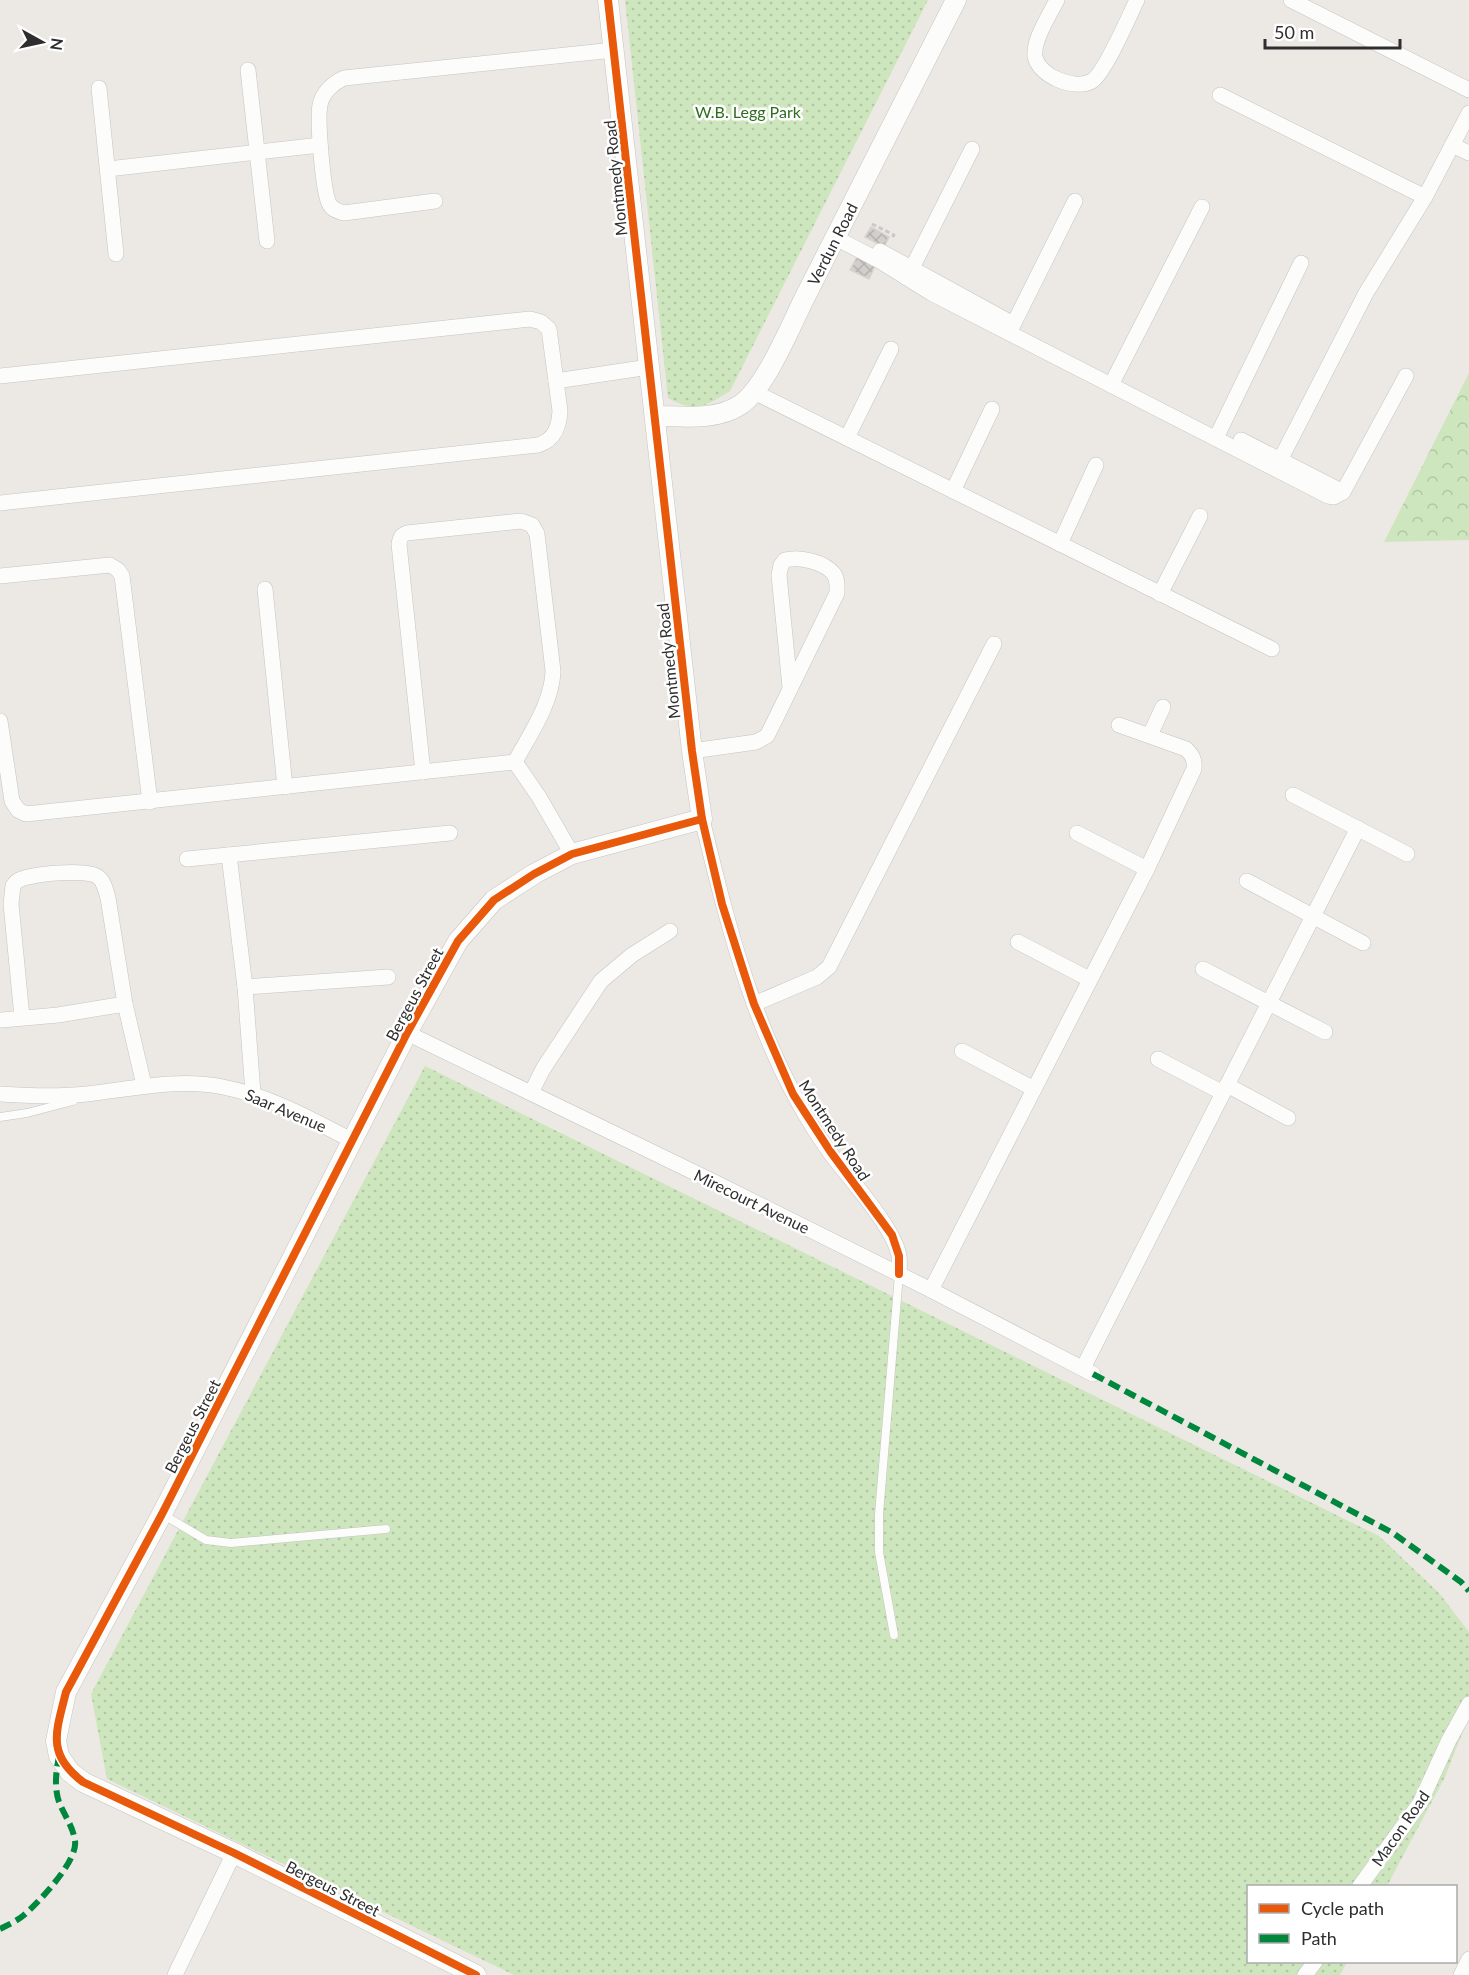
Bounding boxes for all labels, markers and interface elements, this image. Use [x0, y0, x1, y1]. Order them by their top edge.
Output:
north arrow [12, 12, 72, 72]
scale bar [1265, 12, 1400, 50]
text: 50 m [1274, 21, 1314, 43]
text: N [47, 37, 68, 52]
park label: W.B. Legg Park [695, 102, 802, 121]
street label: Montmedy Road [599, 119, 631, 237]
street label: Verdun Road [803, 200, 861, 288]
street label: Montmedy Road [652, 602, 684, 720]
street label: Bergeus Street [381, 944, 447, 1044]
street label: Montmedy Road [795, 1076, 875, 1184]
street label: Saar Avenue [242, 1084, 330, 1136]
street label: Mirecourt Avenue [691, 1165, 813, 1237]
street label: Bergeus Street [160, 1376, 224, 1476]
street label: Macon Road [1367, 1787, 1433, 1869]
street label: Bergeus Street [283, 1856, 383, 1920]
legend [1247, 1885, 1457, 1963]
text: Cycle path [1301, 1897, 1384, 1919]
text: Path [1301, 1927, 1337, 1949]

